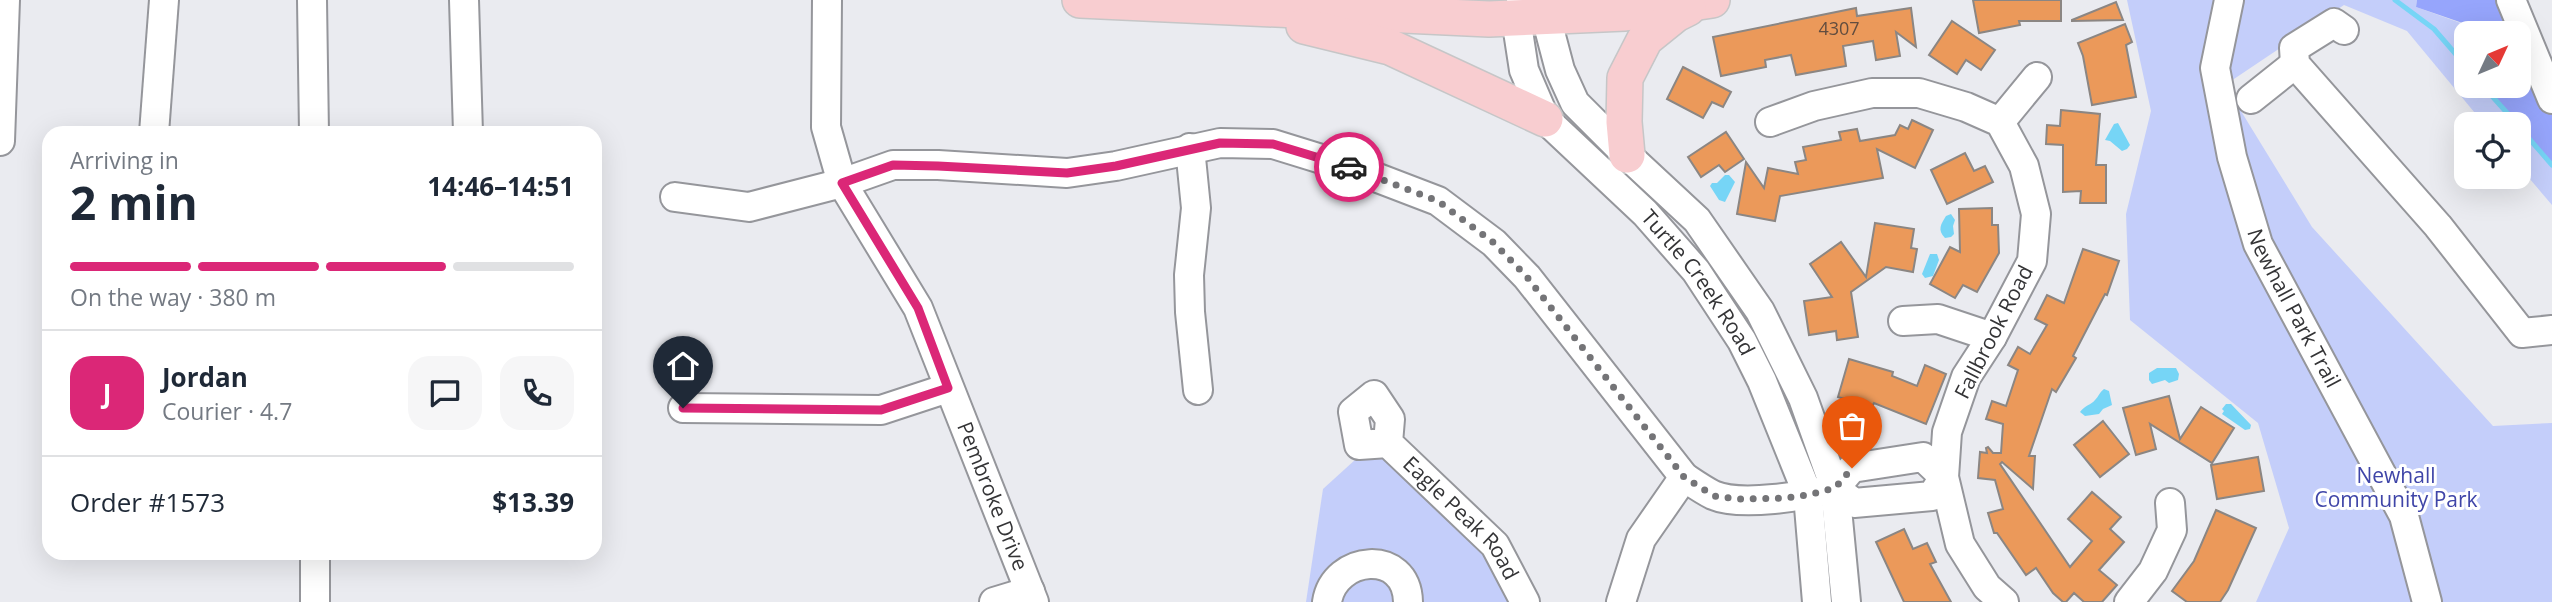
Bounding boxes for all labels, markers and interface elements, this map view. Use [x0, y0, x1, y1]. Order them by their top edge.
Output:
house number: 4307 [1818, 16, 1860, 40]
north arrow [2454, 21, 2530, 98]
map controls [2454, 21, 2531, 189]
button: locate [2454, 112, 2531, 189]
courier [1314, 132, 1384, 202]
text: Arriving in [70, 144, 179, 176]
icon: car [1330, 148, 1368, 186]
text: 14:46–14:51 [427, 168, 574, 204]
text: 2 min [70, 171, 198, 233]
street label: Turtle Creek Road [1635, 203, 1762, 360]
street label: Newhall Park Trail [2241, 225, 2348, 392]
street label: Fallbrook Road [1947, 260, 2039, 403]
text: On the way · 380 m [70, 281, 276, 313]
pin [653, 336, 713, 408]
icon: home [664, 347, 702, 385]
button: chat [408, 356, 482, 430]
button: phone [500, 356, 574, 430]
text: Jordan [162, 359, 248, 395]
text: J [103, 375, 111, 411]
text: Courier · 4.7 [162, 395, 292, 427]
pin [1822, 396, 1882, 468]
icon: bag [1833, 407, 1871, 445]
street label: Pembroke Drive [951, 417, 1035, 574]
street label: Eagle Peak Road [1397, 450, 1526, 584]
park label: Newhall Community Park [2314, 461, 2478, 513]
text: Order #1573 [70, 484, 225, 520]
text: $13.39 [492, 484, 574, 520]

